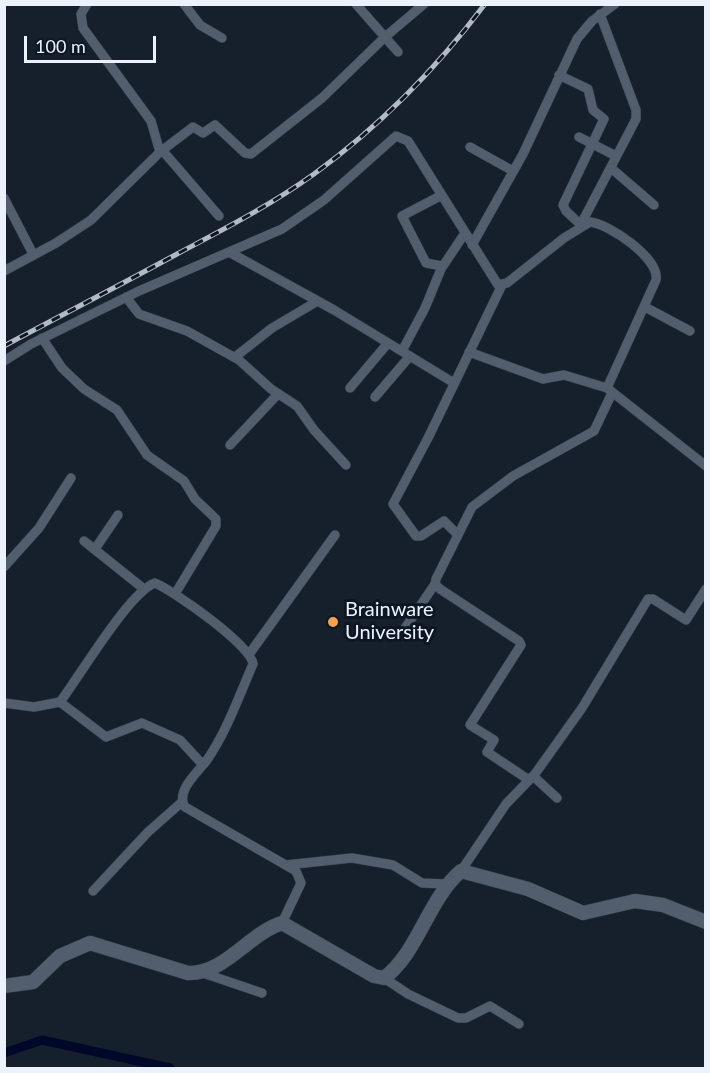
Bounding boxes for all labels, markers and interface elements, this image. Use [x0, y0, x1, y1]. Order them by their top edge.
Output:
scale bar [27, 24, 159, 62]
text: 100 m [35, 35, 86, 57]
place label: Brainware University [345, 598, 434, 645]
marker: Brainware University [326, 615, 340, 629]

